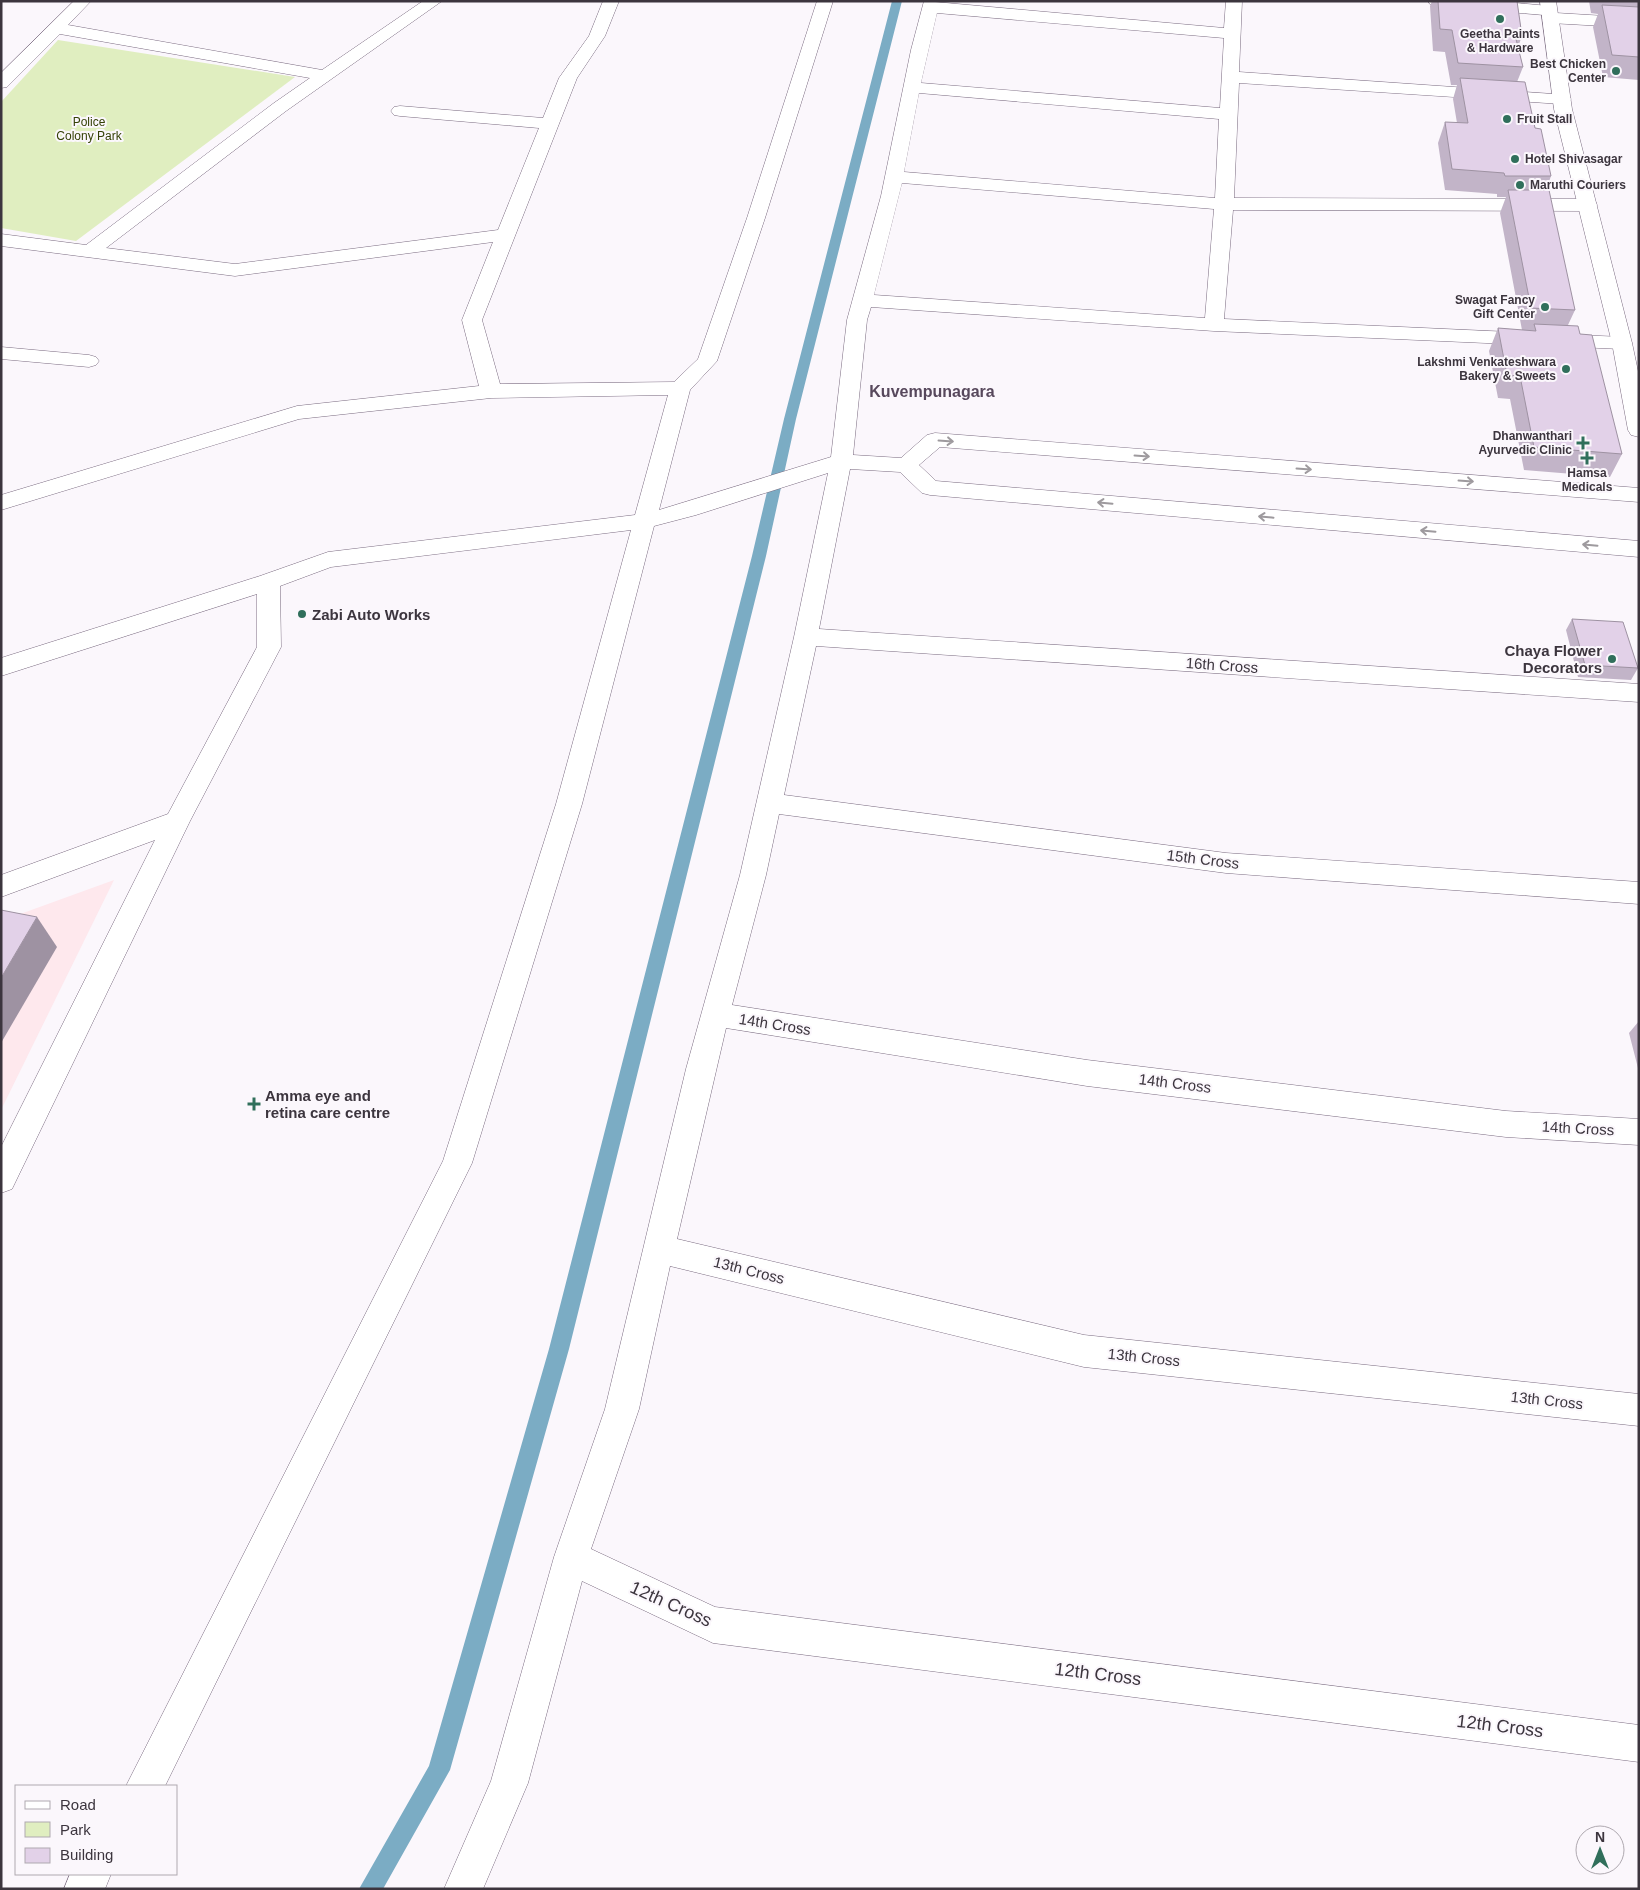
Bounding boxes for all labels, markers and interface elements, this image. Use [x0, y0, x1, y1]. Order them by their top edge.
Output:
marker: Geetha Paints & Hardware [1494, 13, 1506, 25]
place label: Geetha Paints & Hardware [1460, 27, 1540, 55]
place label: Best Chicken Center [1530, 57, 1606, 85]
marker: Best Chicken Center [1610, 65, 1622, 77]
place label: Fruit Stall [1517, 112, 1572, 126]
marker: Fruit Stall [1501, 113, 1513, 125]
park label: Police Colony Park [56, 115, 123, 143]
place label: Hotel Shivasagar [1525, 152, 1623, 166]
marker: Hotel Shivasagar [1509, 153, 1521, 165]
place label: Maruthi Couriers [1530, 178, 1626, 192]
marker: Maruthi Couriers [1514, 179, 1526, 191]
place label: Swagat Fancy Gift Center [1455, 293, 1535, 321]
marker: Swagat Fancy Gift Center [1539, 301, 1551, 313]
place label: Lakshmi Venkateshwara Bakery & Sweets [1417, 355, 1556, 383]
marker: Lakshmi Venkateshwara Bakery & Sweets [1560, 363, 1572, 375]
district label: Kuvempunagara [869, 383, 995, 400]
place label: Dhanwanthari Ayurvedic Clinic [1478, 429, 1572, 457]
one-way arrow [937, 436, 953, 446]
marker: Dhanwanthari Ayurvedic Clinic [1576, 436, 1590, 450]
one-way arrow [1134, 451, 1150, 461]
marker: Hamsa Medicals [1581, 452, 1593, 464]
one-way arrow [1296, 464, 1312, 473]
place label: Hamsa Medicals [1562, 466, 1613, 494]
one-way arrow [1458, 477, 1474, 486]
one-way arrow [1097, 498, 1113, 508]
one-way arrow [1259, 512, 1275, 522]
one-way arrow [1421, 526, 1437, 536]
one-way arrow [1582, 540, 1598, 550]
place label: Zabi Auto Works [312, 606, 430, 623]
marker: Zabi Auto Works [296, 608, 308, 620]
place label: Chaya Flower Decorators [1504, 642, 1602, 676]
marker: Chaya Flower Decorators [1606, 653, 1618, 665]
street label: 16th Cross [1185, 654, 1259, 676]
street label: 15th Cross [1166, 846, 1240, 872]
street label: 14th Cross [738, 1010, 812, 1038]
street label: 14th Cross [1138, 1070, 1212, 1096]
place label: Amma eye and retina care centre [265, 1087, 390, 1121]
marker: Amma eye and retina care centre [247, 1097, 261, 1111]
street label: 14th Cross [1541, 1118, 1615, 1138]
street label: 13th Cross [712, 1253, 786, 1287]
street label: 13th Cross [1107, 1345, 1181, 1369]
street label: 13th Cross [1510, 1388, 1584, 1412]
street label: 12th Cross [627, 1577, 715, 1631]
street label: 12th Cross [1054, 1659, 1142, 1689]
street label: 12th Cross [1456, 1711, 1544, 1741]
legend [15, 1785, 178, 1875]
text: Road [60, 1796, 96, 1813]
text: Park [60, 1821, 91, 1838]
north arrow [1575, 1825, 1625, 1875]
text: N [1595, 1829, 1605, 1845]
text: Building [60, 1846, 113, 1863]

